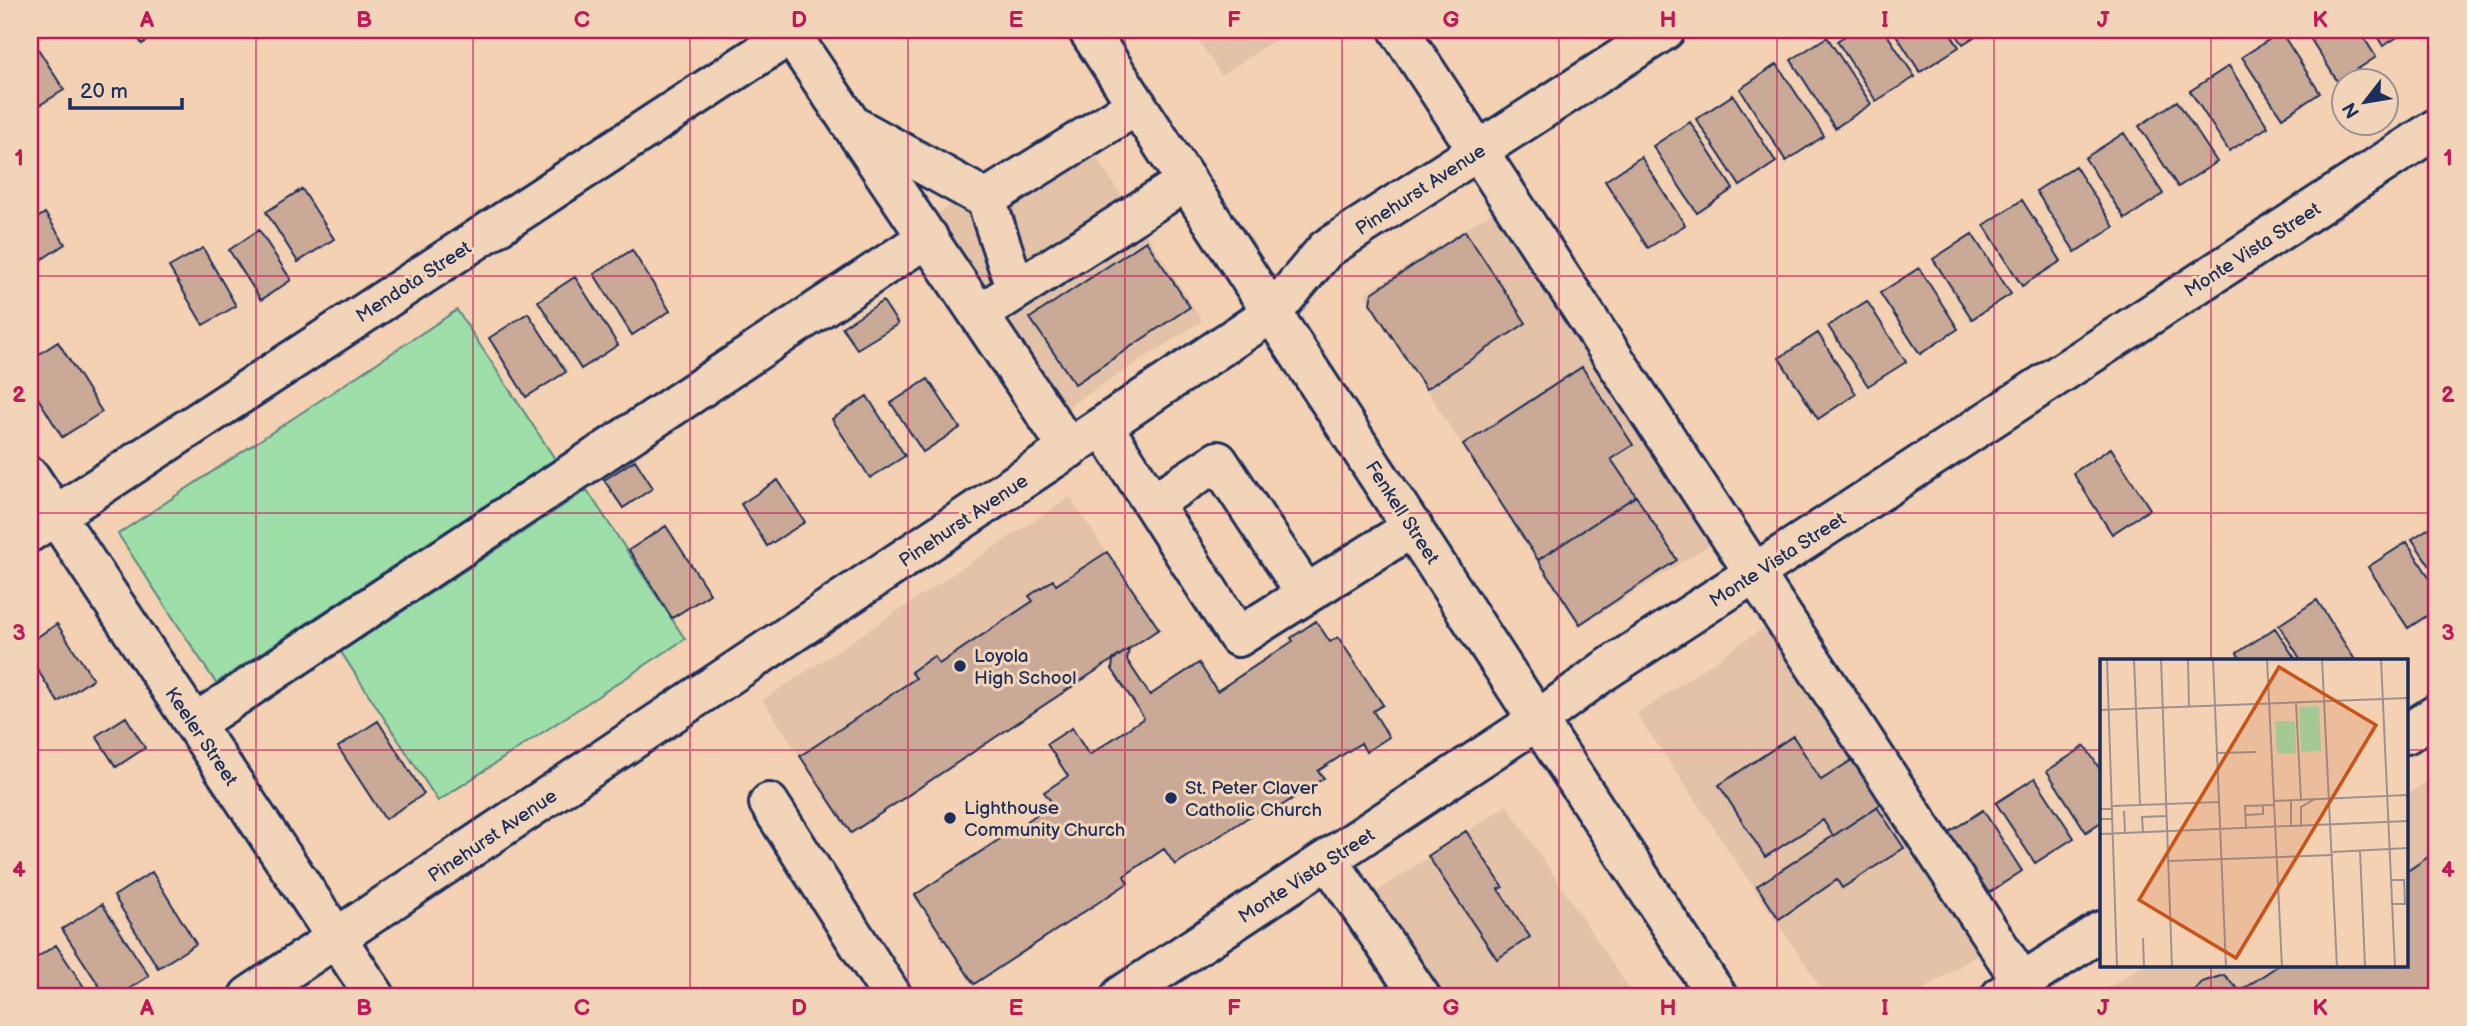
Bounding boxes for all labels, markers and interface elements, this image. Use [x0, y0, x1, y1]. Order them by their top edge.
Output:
text: A [139, 6, 155, 34]
text: B [356, 6, 372, 34]
text: C [574, 6, 590, 34]
text: D [791, 6, 807, 34]
text: E [1009, 6, 1024, 34]
text: F [1227, 6, 1241, 34]
text: G [1443, 6, 1460, 34]
text: H [1659, 6, 1677, 34]
text: I [1881, 6, 1889, 34]
text: J [2097, 6, 2110, 34]
text: K [2312, 6, 2328, 34]
scale bar [70, 66, 182, 110]
north arrow [2330, 66, 2400, 136]
text: 20 m [80, 79, 128, 104]
text: N [2338, 98, 2365, 122]
street label: Pinehurst Avenue [1351, 140, 1490, 241]
text: 1 [14, 144, 24, 172]
text: 1 [2443, 144, 2453, 172]
street label: Monte Vista Street [2180, 198, 2325, 303]
street label: Mendota Street [352, 236, 476, 328]
text: 2 [12, 381, 26, 409]
text: 2 [2441, 381, 2455, 409]
street label: Fenkell Street [1360, 457, 1444, 569]
street label: Pinehurst Avenue [895, 470, 1033, 573]
street label: Monte Vista Street [1705, 508, 1850, 613]
text: 3 [12, 619, 26, 647]
text: 3 [2441, 619, 2455, 647]
place label: Loyola High School [974, 645, 1077, 690]
marker: Loyola High School [952, 658, 968, 674]
inset map [2100, 659, 2408, 967]
street label: Keeler Street [159, 683, 242, 791]
place label: St. Peter Claver Catholic Church [1185, 777, 1322, 822]
street label: Pinehurst Avenue [424, 785, 562, 888]
marker: St. Peter Claver Catholic Church [1163, 790, 1179, 806]
place label: Lighthouse Community Church [964, 797, 1125, 842]
marker: Lighthouse Community Church [942, 810, 958, 826]
street label: Monte Vista Street [1234, 824, 1379, 929]
text: 4 [12, 856, 26, 884]
text: 4 [2441, 856, 2455, 884]
text: A [139, 994, 155, 1022]
text: B [356, 994, 372, 1022]
text: C [574, 994, 590, 1022]
text: D [791, 994, 807, 1022]
text: E [1009, 994, 1024, 1022]
text: F [1227, 994, 1241, 1022]
text: G [1443, 994, 1460, 1022]
text: H [1659, 994, 1677, 1022]
text: I [1881, 994, 1889, 1022]
text: J [2097, 994, 2110, 1022]
text: K [2312, 994, 2328, 1022]

